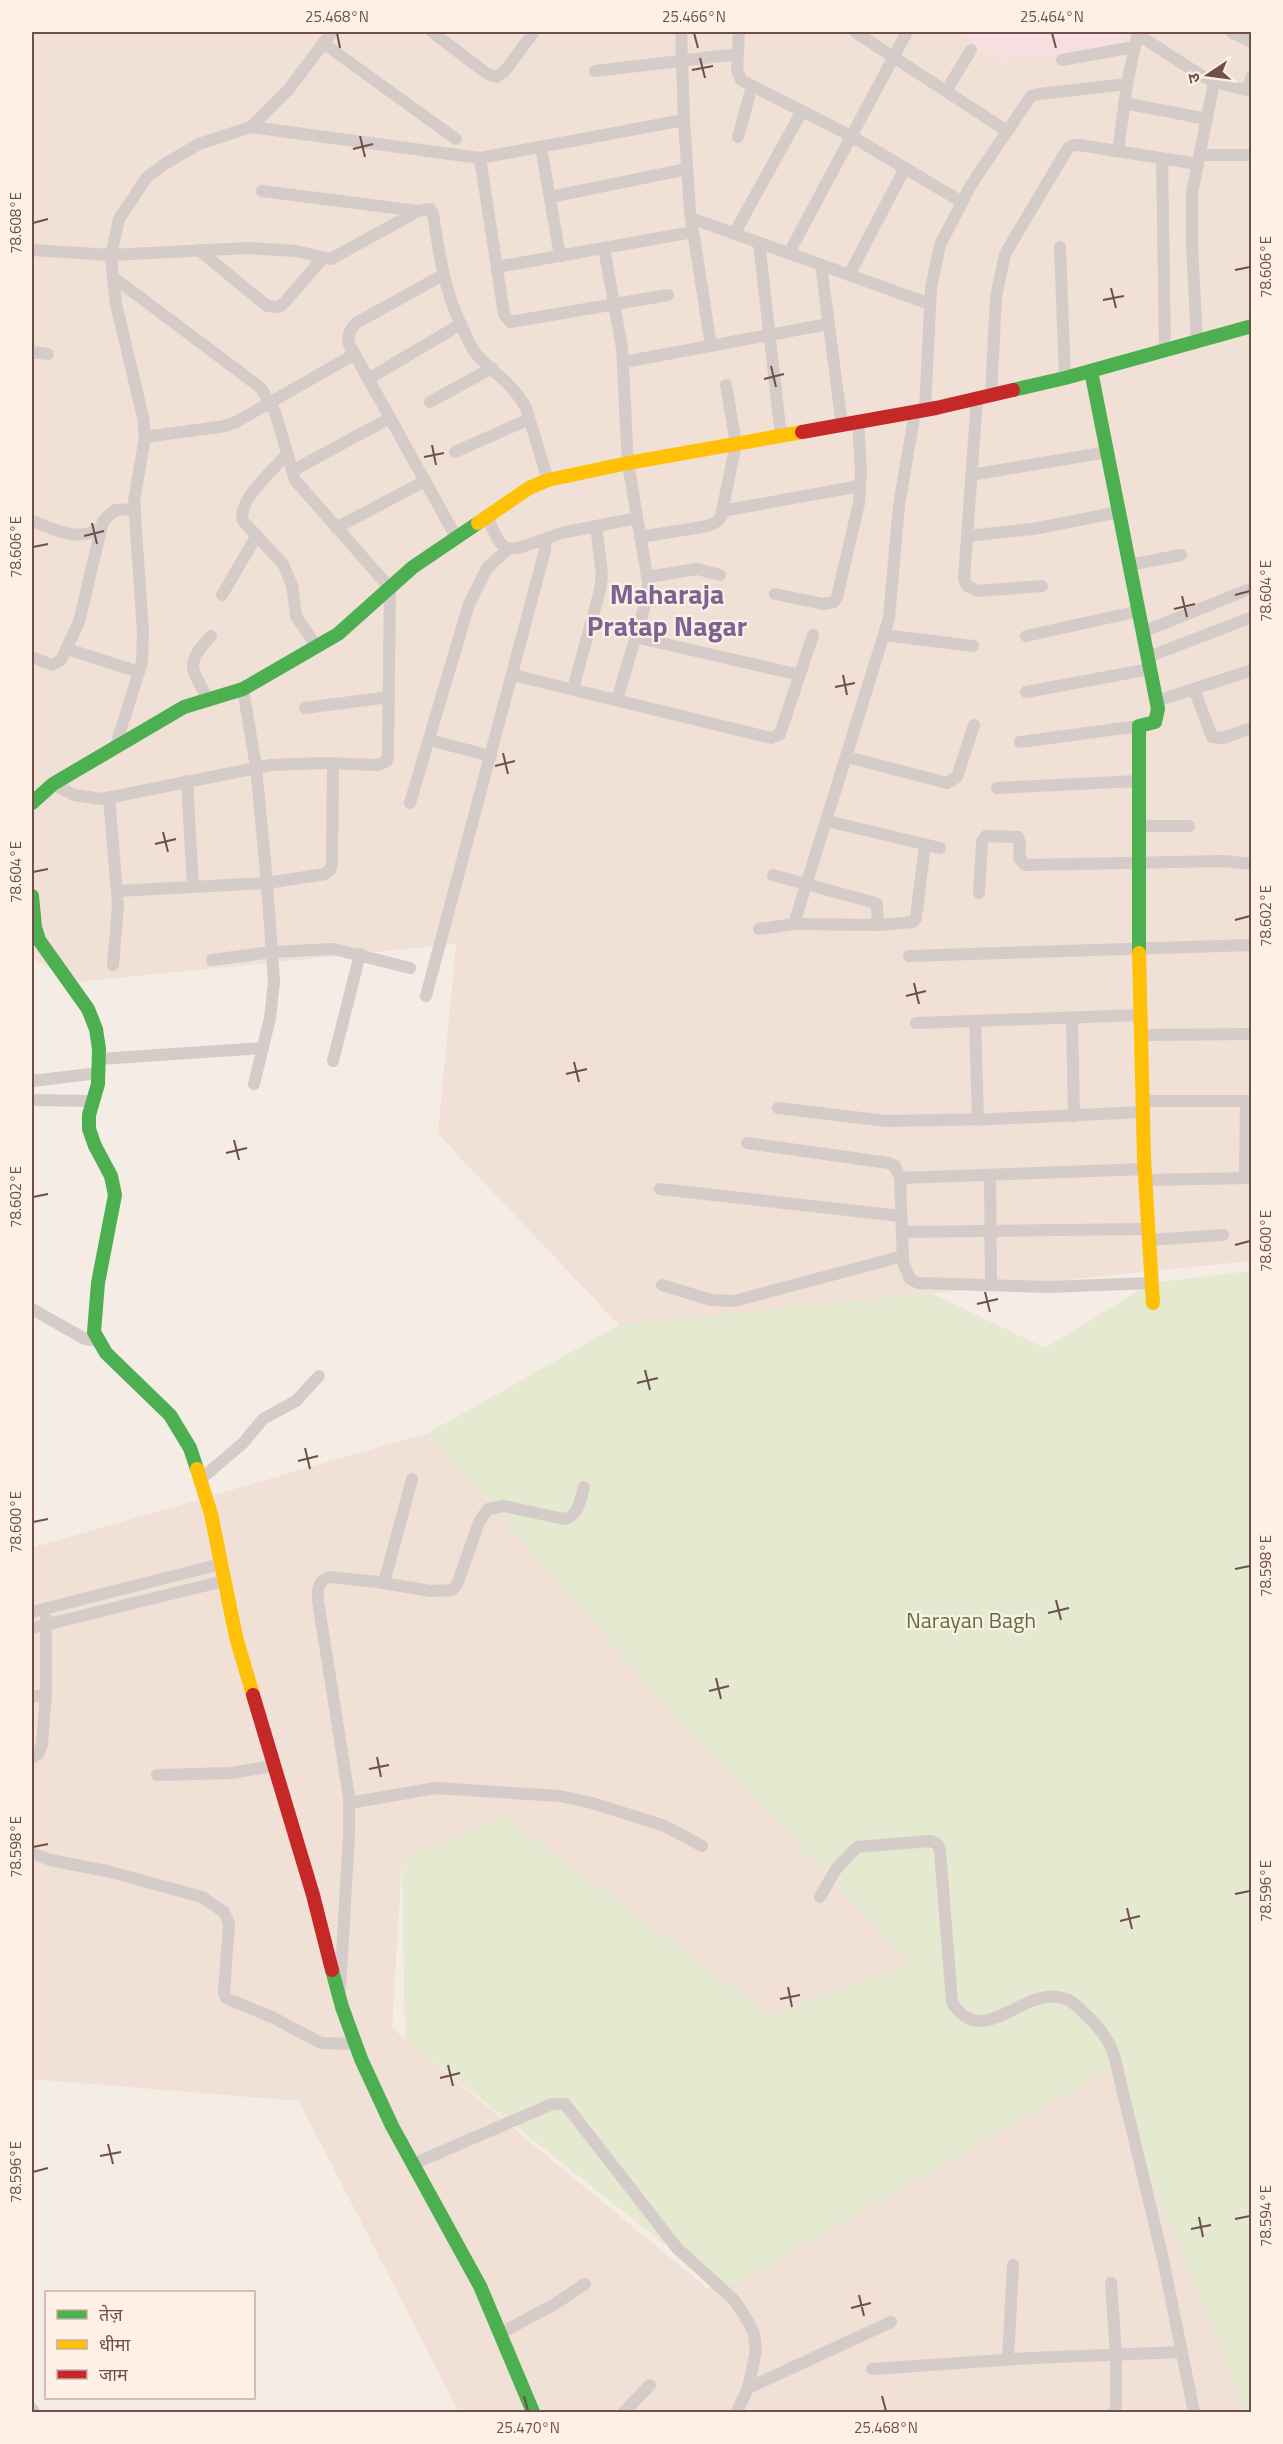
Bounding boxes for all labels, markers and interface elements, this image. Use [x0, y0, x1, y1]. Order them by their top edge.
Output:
text: 25.468°N [305, 5, 369, 28]
text: 25.466°N [662, 5, 726, 28]
text: 25.464°N [1020, 5, 1084, 28]
north arrow [1178, 45, 1238, 105]
text: उ [1180, 70, 1206, 86]
text: 78.608°E [4, 192, 27, 254]
text: 78.606°E [1254, 236, 1277, 298]
text: 78.606°E [4, 516, 27, 578]
text: 78.604°E [1254, 560, 1277, 622]
district label: Maharaja Pratap Nagar [587, 572, 747, 647]
text: 78.604°E [4, 841, 27, 903]
text: 78.602°E [1254, 885, 1277, 947]
text: 78.602°E [4, 1166, 27, 1228]
text: 78.600°E [1254, 1210, 1277, 1272]
text: 78.600°E [4, 1491, 27, 1553]
text: 78.598°E [1254, 1535, 1277, 1597]
park label: Narayan Bagh [906, 1603, 1036, 1637]
text: 78.598°E [4, 1816, 27, 1878]
text: 78.596°E [1254, 1860, 1277, 1922]
text: 78.596°E [4, 2141, 27, 2203]
text: 78.594°E [1254, 2185, 1277, 2247]
legend [45, 2291, 255, 2399]
text: तेज़ [99, 2301, 123, 2328]
text: धीमा [99, 2331, 130, 2358]
text: जाम [99, 2361, 129, 2388]
text: 25.470°N [496, 2416, 560, 2439]
text: 25.468°N [854, 2416, 918, 2439]

